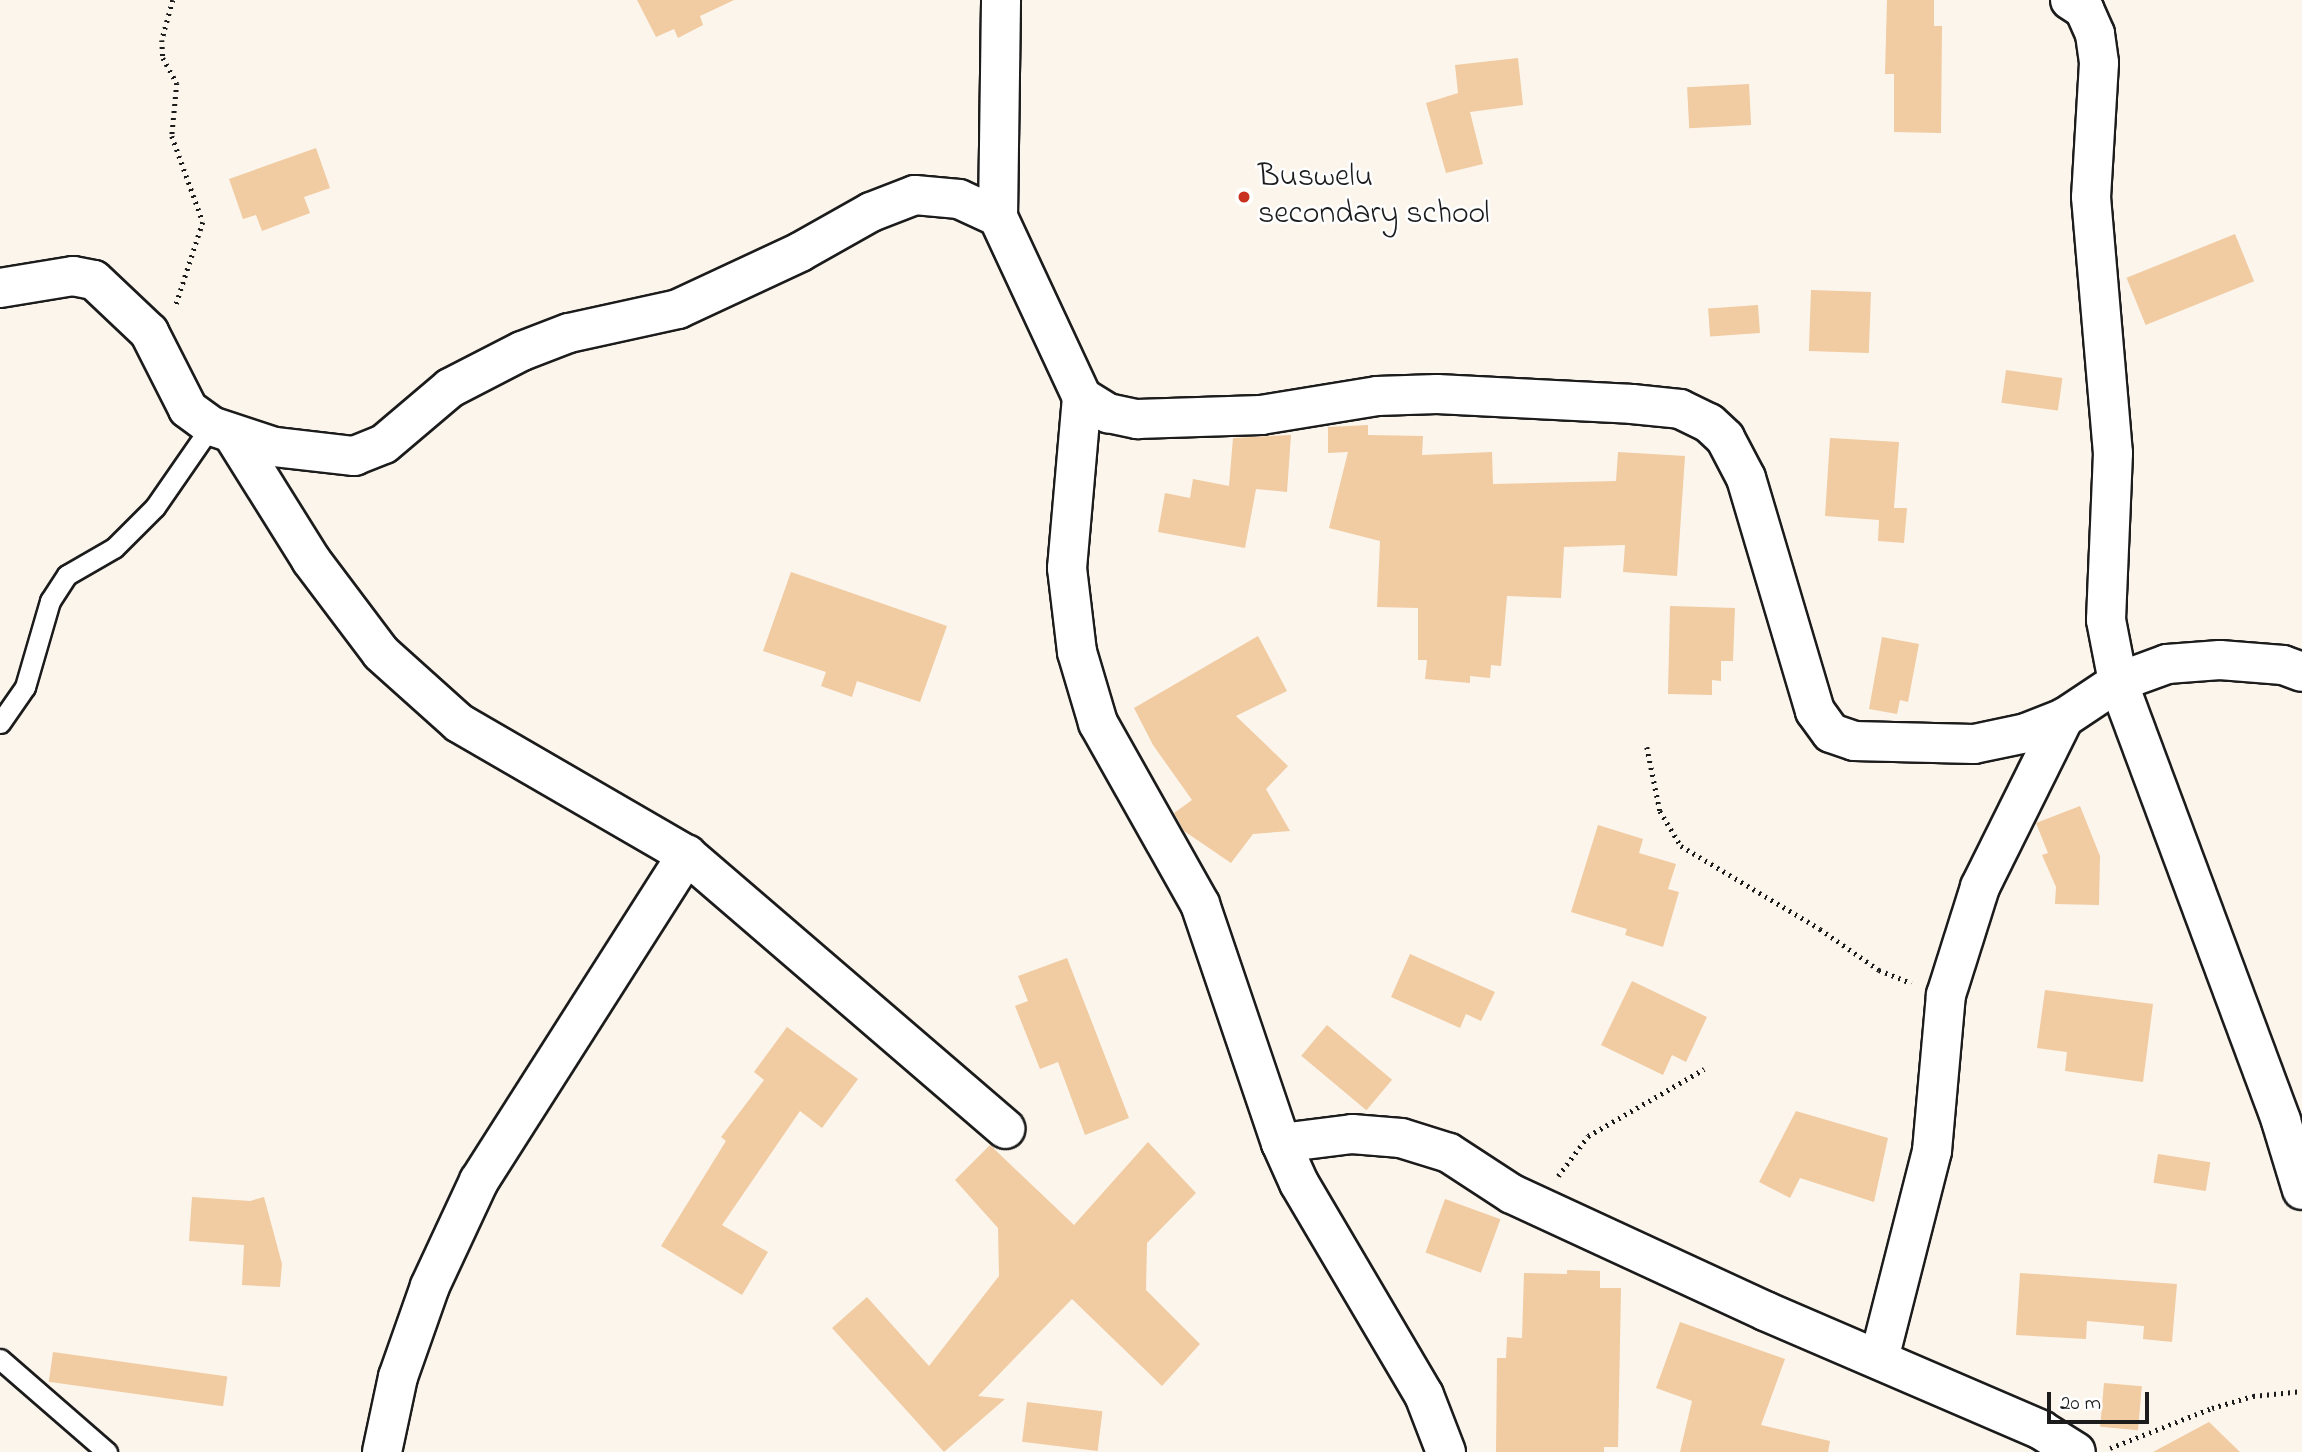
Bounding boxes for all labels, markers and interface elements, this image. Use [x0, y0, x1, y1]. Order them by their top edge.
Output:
place label: Buswelu secondary school [1258, 160, 1490, 235]
marker: Buswelu secondary school [1236, 189, 1252, 205]
scale bar [2050, 1378, 2152, 1422]
text: 20 m [2060, 1389, 2101, 1419]

